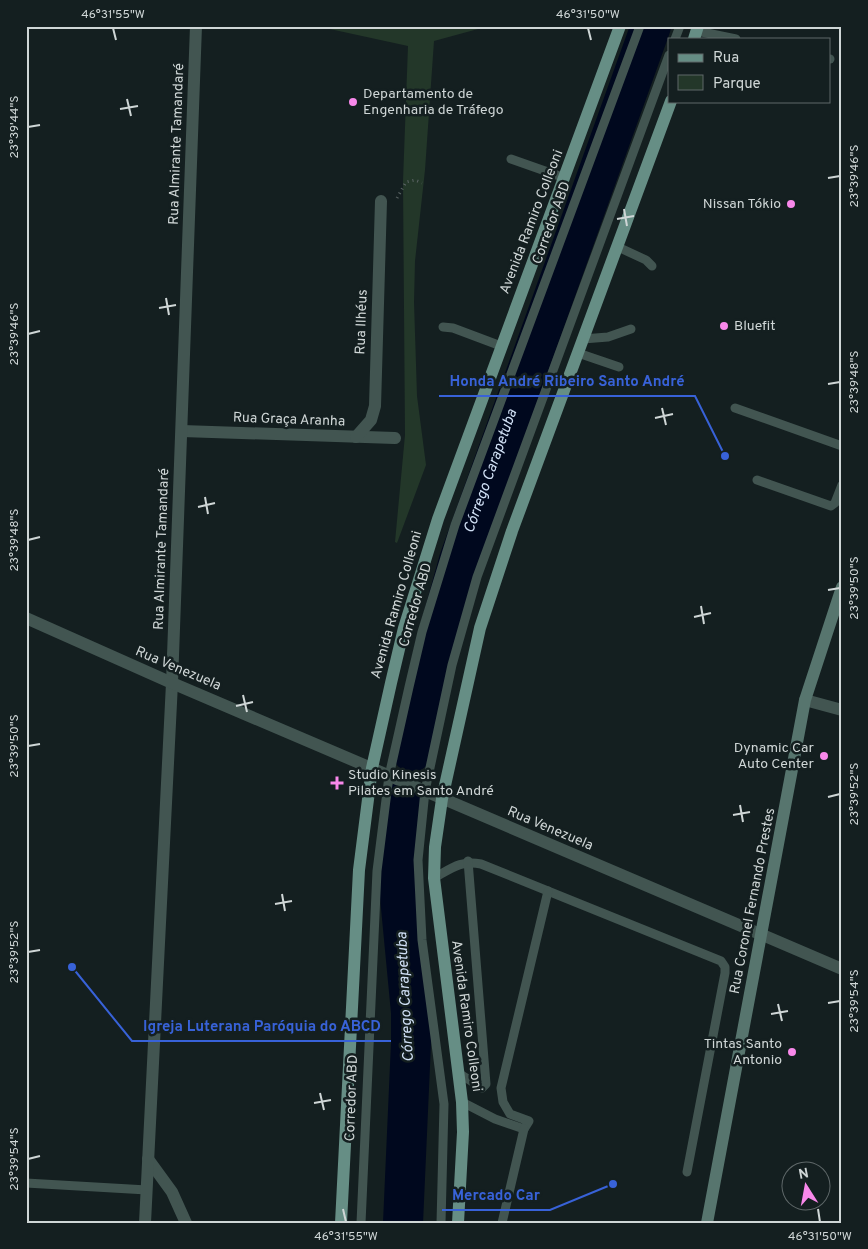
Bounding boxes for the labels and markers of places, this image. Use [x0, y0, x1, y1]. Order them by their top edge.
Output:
place label: Departamento de Engenharia de Tráfego [363, 86, 504, 119]
marker: Departamento de Engenharia de Tráfego [347, 96, 359, 108]
place label: Nissan Tókio [703, 196, 781, 213]
marker: Nissan Tókio [785, 198, 797, 210]
place label: Bluefit [734, 318, 775, 335]
marker: Bluefit [718, 320, 730, 332]
callout: Honda André Ribeiro Santo André [439, 366, 695, 396]
place label: Dynamic Car Auto Center [734, 740, 815, 773]
marker: Dynamic Car Auto Center [818, 750, 830, 762]
place label: Studio Kinesis Pilates em Santo André [348, 767, 494, 800]
marker: Studio Kinesis Pilates em Santo André [330, 776, 344, 790]
callout: Igreja Luterana Paróquia do ABCD [132, 1011, 391, 1041]
place label: Tintas Santo Antonio [704, 1036, 782, 1069]
marker: Tintas Santo Antonio [786, 1046, 798, 1058]
callout: Mercado Car [442, 1180, 550, 1210]

